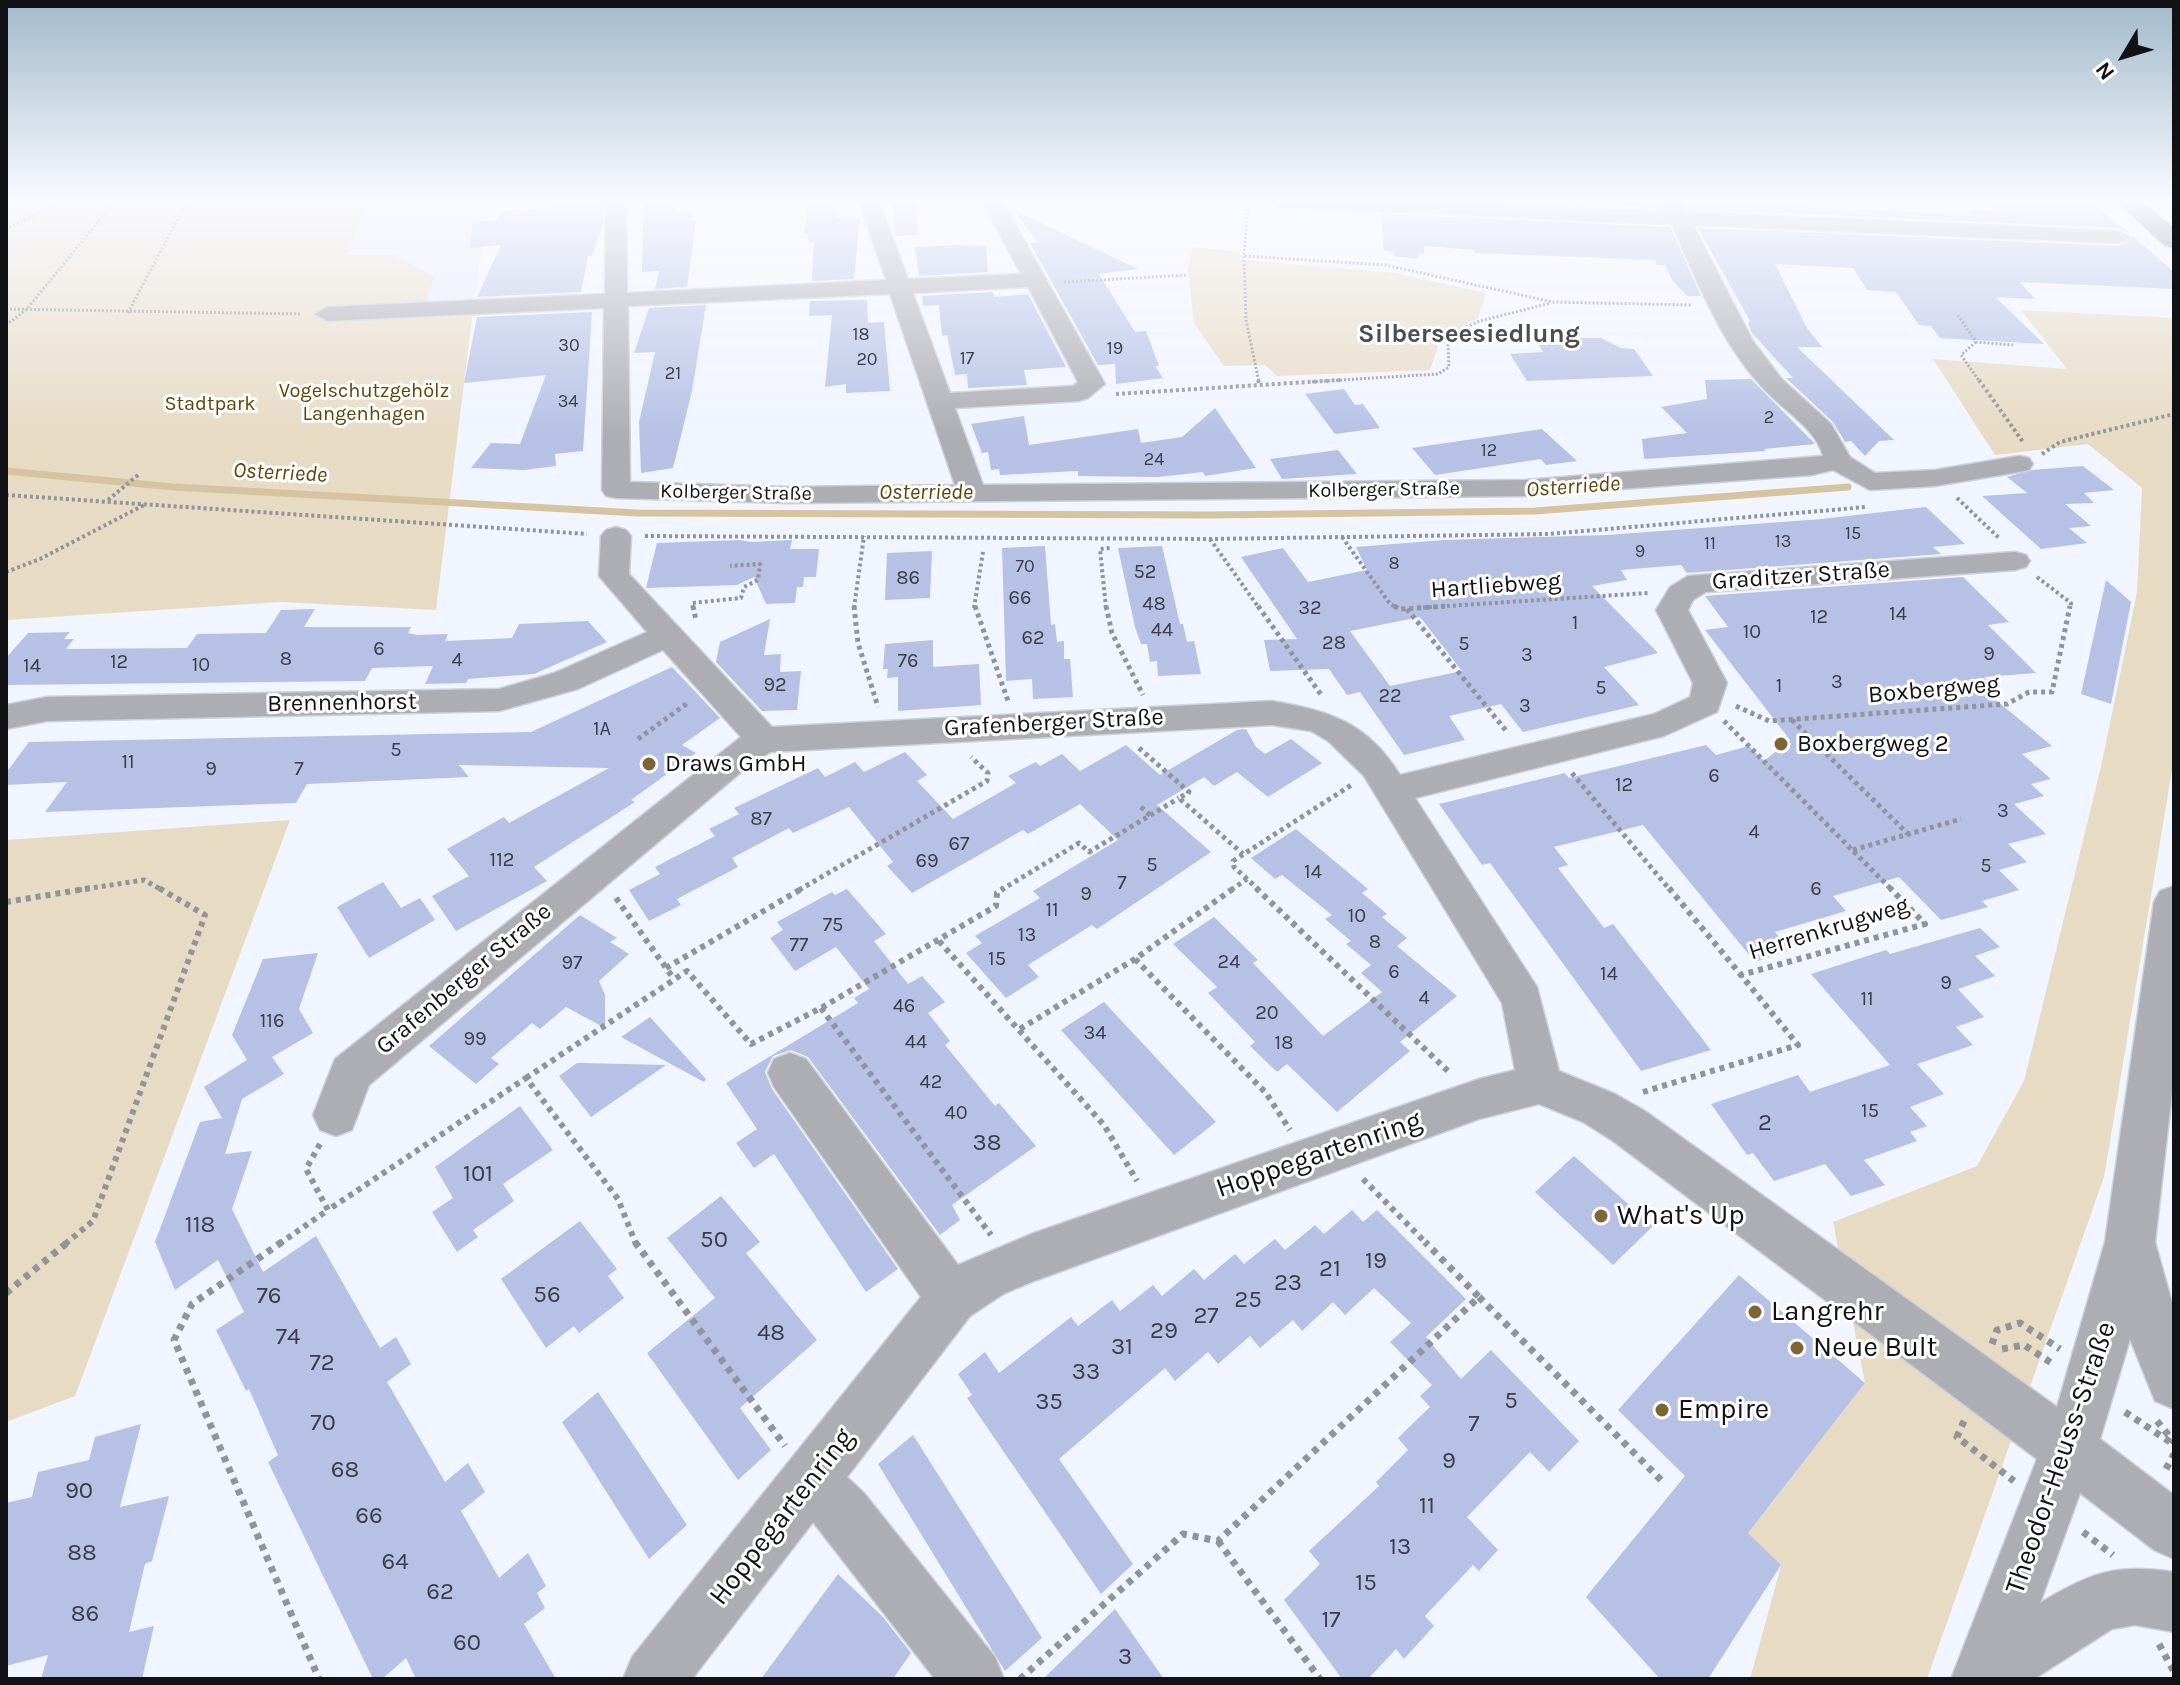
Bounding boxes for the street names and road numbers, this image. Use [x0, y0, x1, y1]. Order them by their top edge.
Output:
street label: Kolberger Straße [1308, 477, 1460, 503]
street label: Kolberger Straße [660, 480, 812, 506]
street label: Graditzer Straße [1711, 555, 1891, 597]
street label: Hartliebweg [1430, 567, 1562, 605]
street label: Boxbergweg [1867, 670, 2001, 710]
street label: Brennenhorst [267, 687, 417, 719]
street label: Grafenberger Straße [943, 703, 1165, 743]
street label: Herrenkrugweg [1745, 891, 1913, 967]
street label: Grafenberger Straße [371, 897, 557, 1061]
street label: Hoppegartenring [1212, 1104, 1426, 1206]
street label: Theodor-Heuss-Straße [1999, 1317, 2123, 1599]
street label: Hoppegartenring [702, 1422, 862, 1612]

